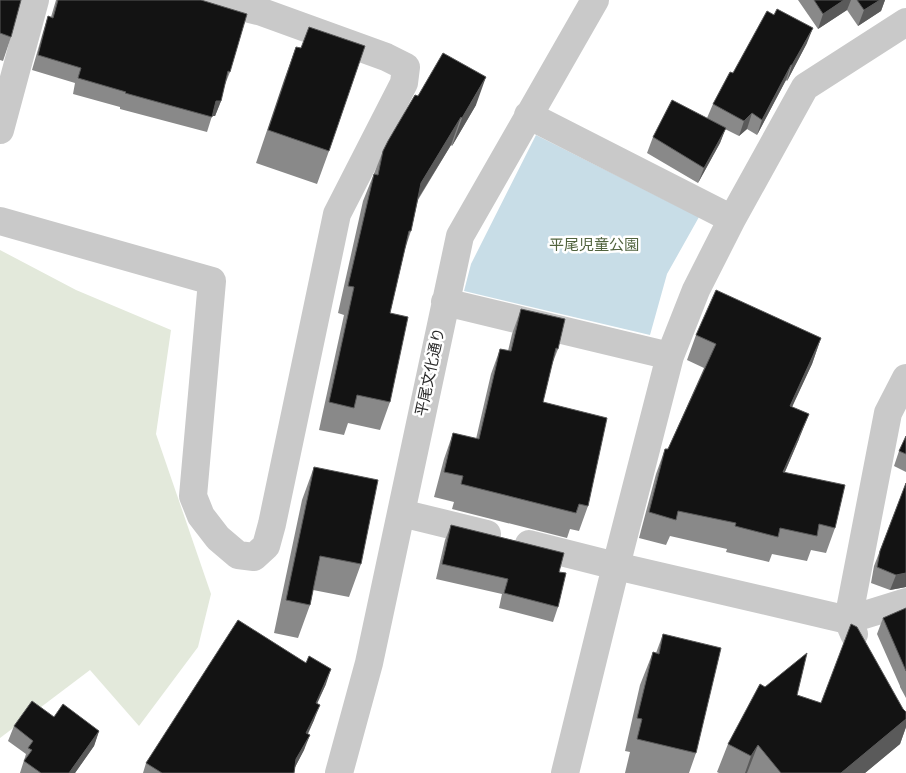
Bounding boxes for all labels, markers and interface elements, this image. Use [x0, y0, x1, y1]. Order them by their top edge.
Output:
park label: 平尾児童公園 [549, 235, 639, 253]
street label: 平尾文化通り [411, 326, 447, 418]

